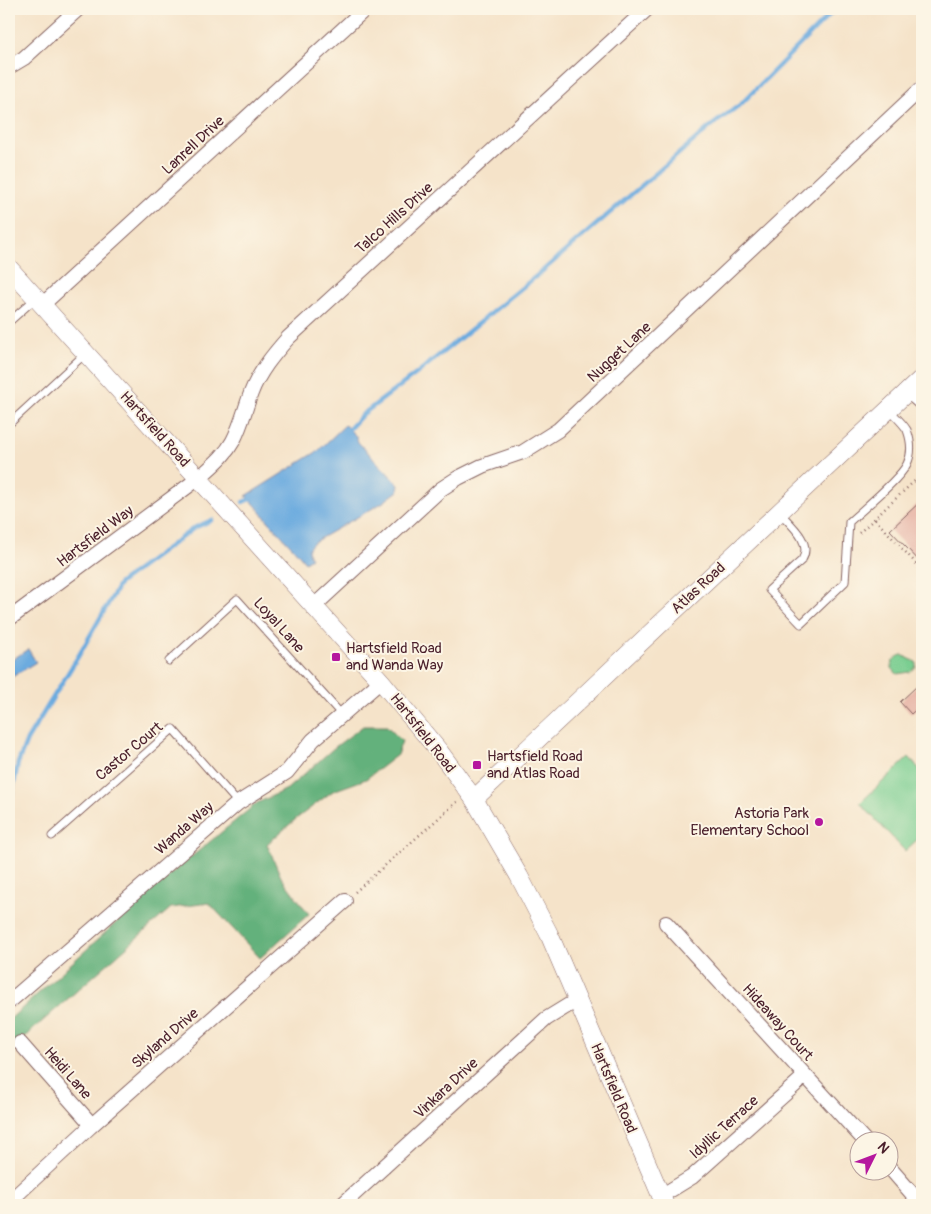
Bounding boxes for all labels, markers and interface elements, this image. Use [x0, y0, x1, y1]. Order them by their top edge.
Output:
street label: Lanrell Drive [158, 111, 229, 179]
street label: Talco Hills Drive [351, 178, 438, 258]
street label: Nugget Lane [583, 318, 656, 387]
street label: Hartsfield Road [115, 387, 194, 471]
street label: Hartsfield Way [53, 501, 138, 571]
street label: Atlas Road [667, 558, 729, 618]
street label: Loyal Lane [249, 594, 309, 657]
place label: Hartsfield Road and Wanda Way [346, 639, 444, 675]
marker: Hartsfield Road and Wanda Way [330, 651, 342, 663]
street label: Hartsfield Road [386, 690, 460, 777]
street label: Castor Court [92, 717, 168, 785]
place label: Hartsfield Road and Atlas Road [487, 747, 583, 783]
marker: Hartsfield Road and Atlas Road [471, 759, 483, 771]
street label: Wanda Way [151, 797, 218, 859]
place label: Astoria Park Elementary School [691, 804, 810, 840]
marker: Astoria Park Elementary School [813, 816, 825, 828]
street label: Hideaway Court [738, 980, 818, 1065]
street label: Skyland Drive [128, 1004, 203, 1073]
street label: Hartsfield Road [586, 1040, 641, 1136]
street label: Heidi Lane [40, 1043, 96, 1104]
street label: Vinkara Drive [410, 1053, 483, 1123]
street label: Idyllic Terrace [686, 1091, 763, 1163]
north arrow [848, 1132, 898, 1182]
text: N [874, 1138, 893, 1157]

